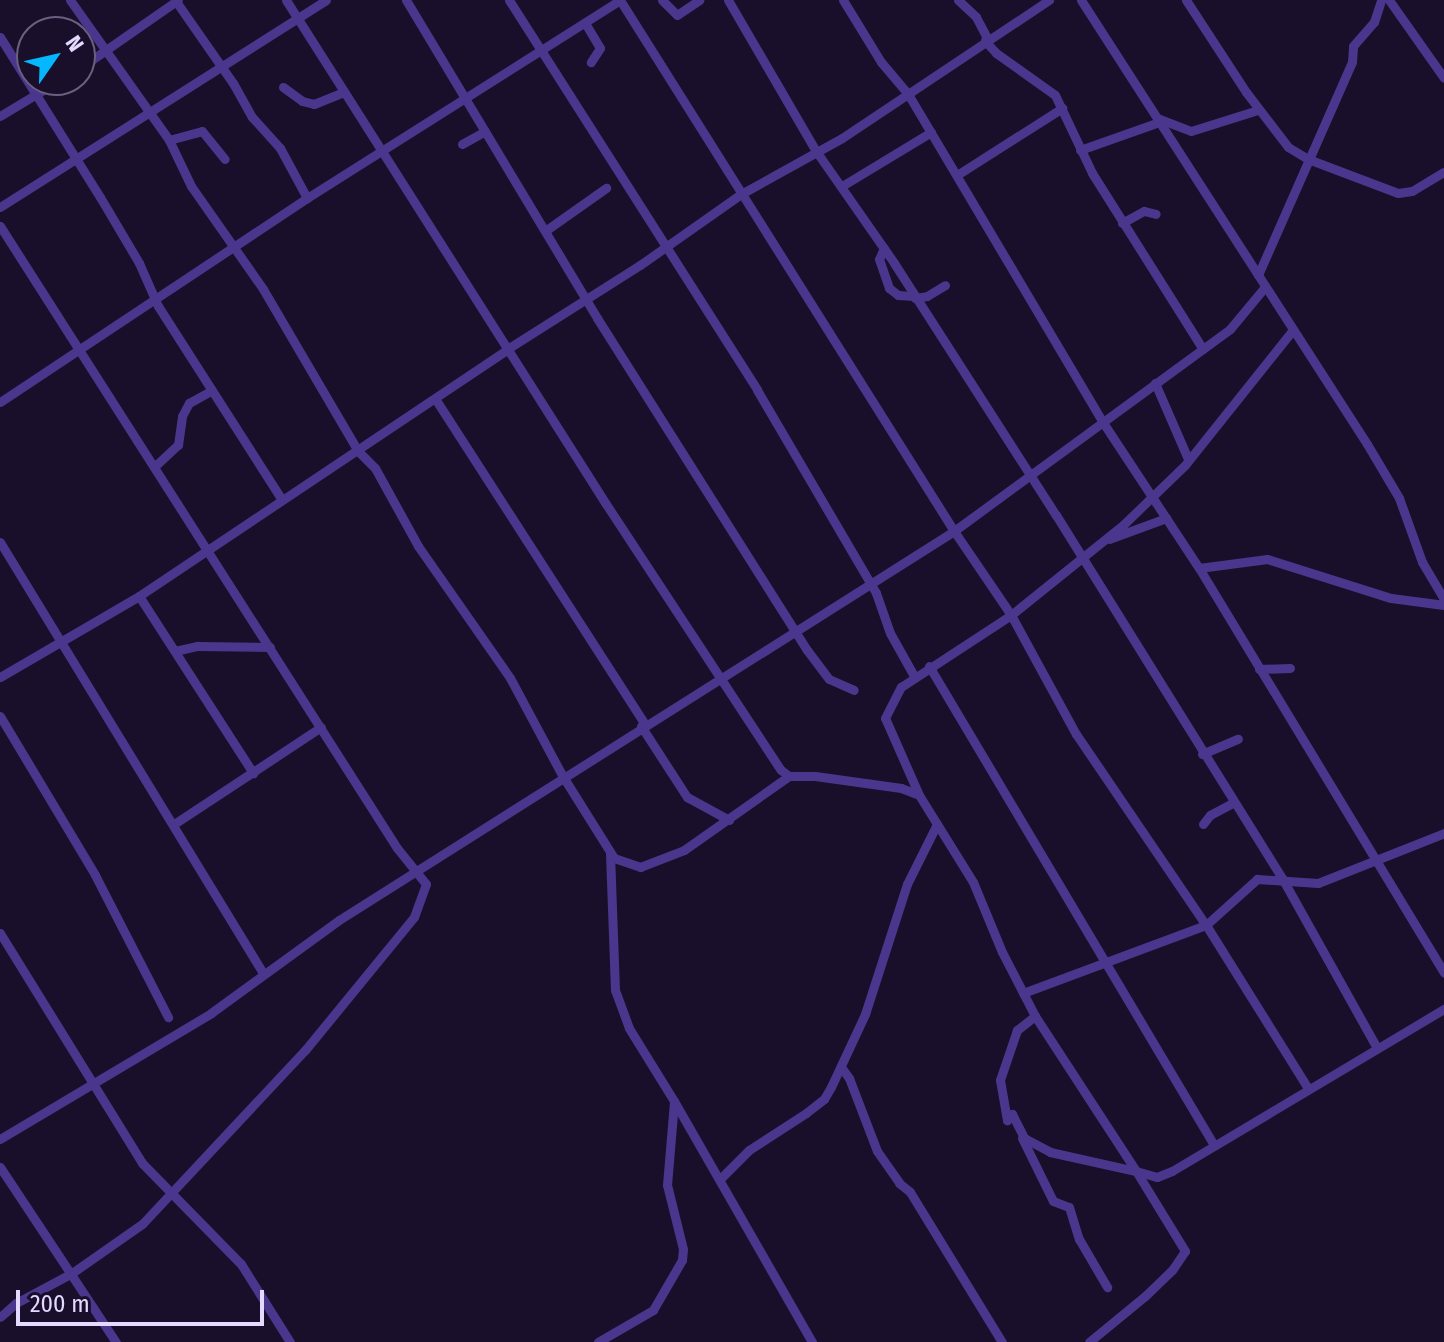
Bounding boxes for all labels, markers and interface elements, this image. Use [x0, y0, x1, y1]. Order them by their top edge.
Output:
north arrow [16, 16, 96, 96]
text: N [60, 30, 90, 56]
scale bar [20, 1274, 268, 1324]
text: 200 m [30, 1290, 90, 1318]

